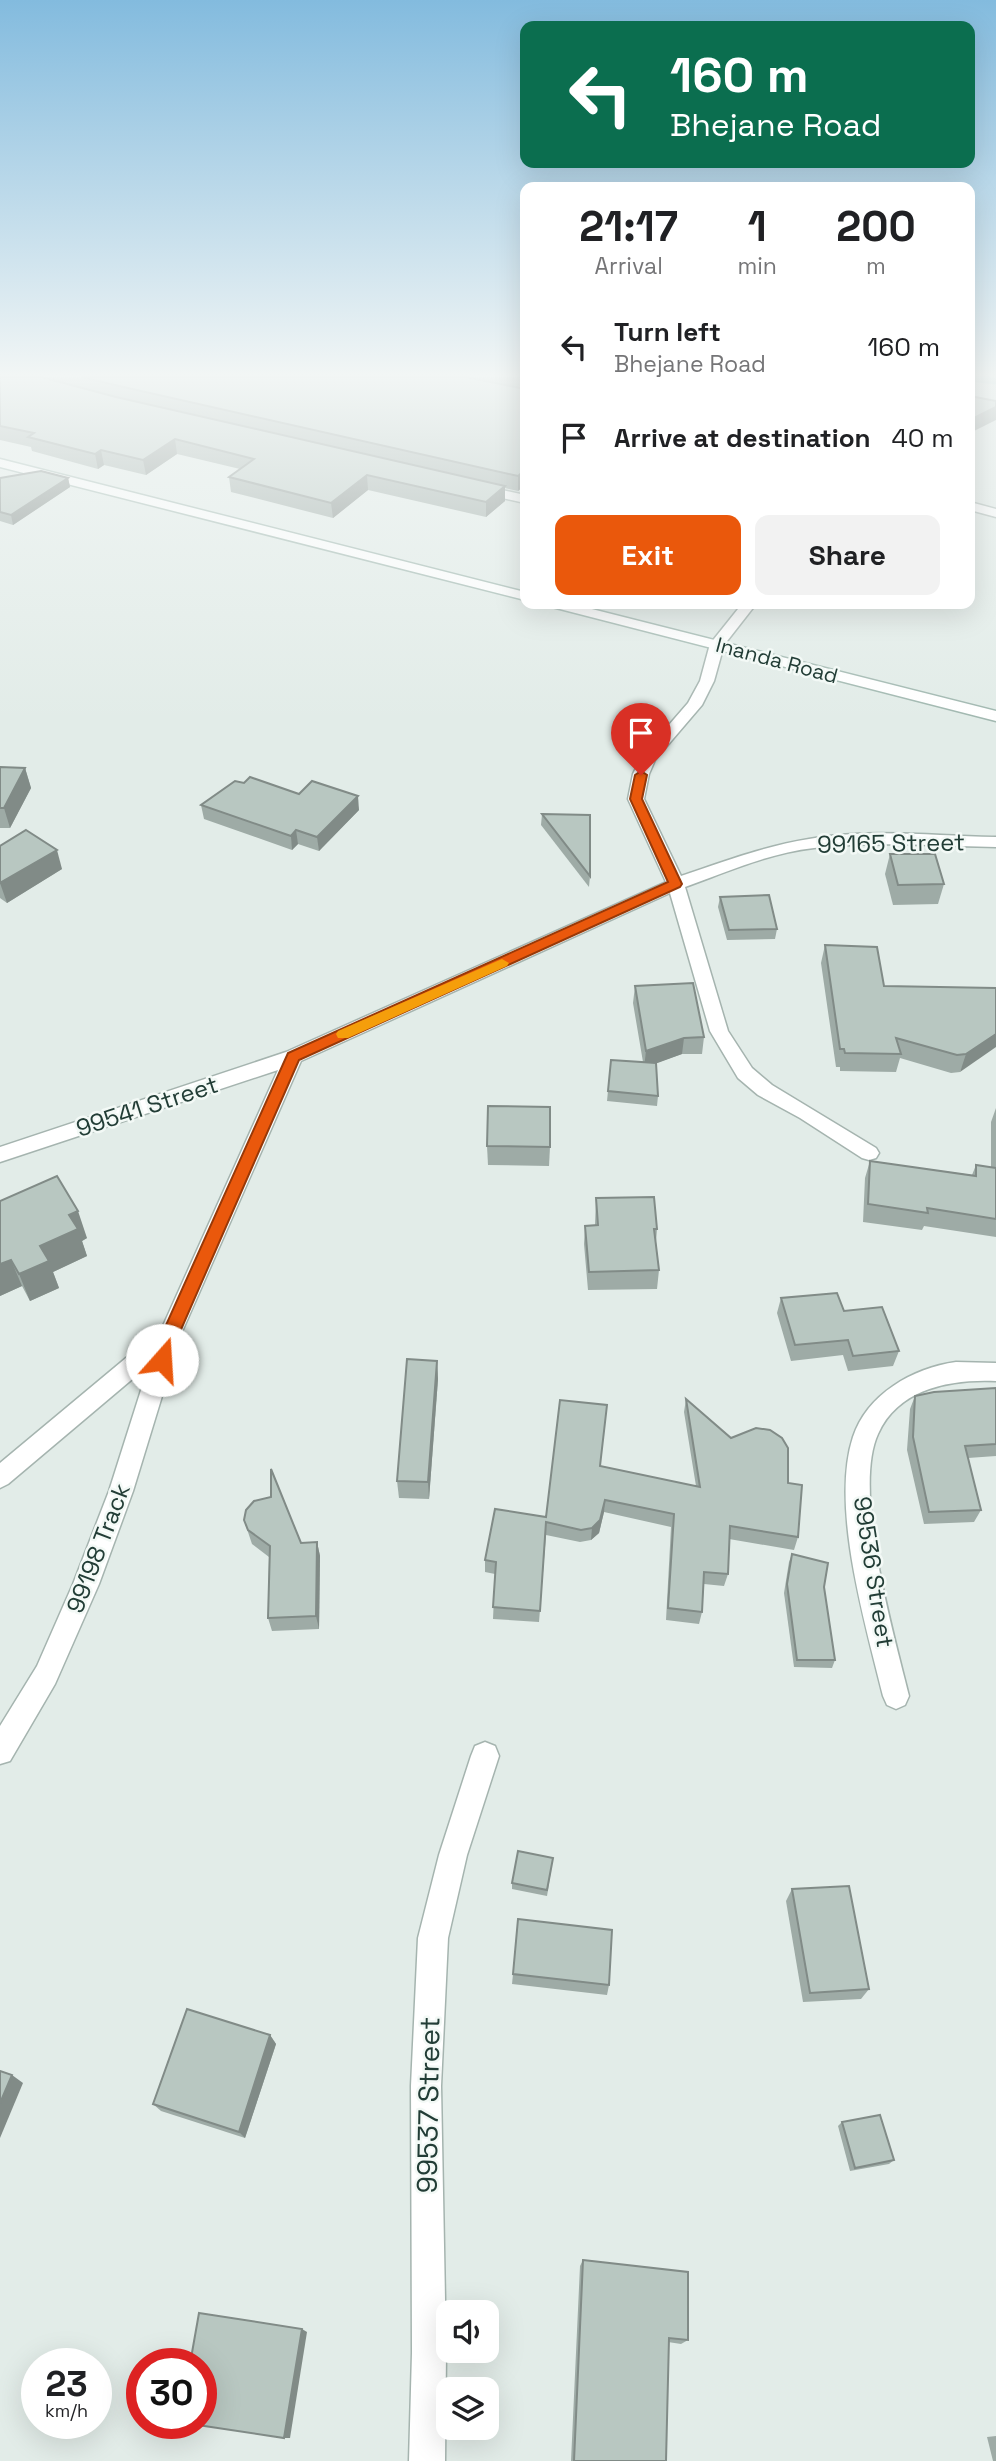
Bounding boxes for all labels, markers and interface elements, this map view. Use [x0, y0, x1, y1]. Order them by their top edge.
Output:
text: 160 m [670, 44, 808, 106]
icon: left [555, 49, 646, 140]
text: Bhejane Road [670, 105, 881, 145]
text: 21:17 [579, 200, 678, 253]
text: 1 [748, 200, 767, 253]
text: 200 [836, 200, 916, 253]
text: Arrival [595, 251, 663, 281]
text: min [737, 251, 777, 281]
text: m [866, 251, 886, 281]
text: Turn left [614, 315, 721, 349]
icon: left [555, 328, 593, 366]
text: 160 m [868, 330, 940, 364]
text: Bhejane Road [614, 349, 766, 379]
icon: arrive [555, 419, 593, 457]
text: Arrive at destination [614, 421, 871, 455]
text: 40 m [892, 421, 954, 455]
button: Exit [555, 515, 741, 595]
button: Share [755, 515, 940, 595]
street label: Inanda Road [713, 631, 841, 689]
pin [611, 703, 671, 775]
icon: arrive [622, 714, 660, 752]
street label: 99165 Street [817, 826, 965, 860]
street label: 99541 Street [72, 1068, 222, 1144]
position arrow [125, 1323, 199, 1397]
street label: 99198 Track [59, 1479, 137, 1617]
street label: 99536 Street [847, 1494, 901, 1650]
street label: 99537 Street [408, 2016, 448, 2194]
map controls [436, 2300, 499, 2440]
button: sound [436, 2300, 499, 2363]
speed limit sign: 30 [126, 2348, 217, 2439]
text: 23 [45, 2362, 88, 2406]
button: layers [436, 2377, 499, 2440]
text: km/h [45, 2399, 88, 2422]

